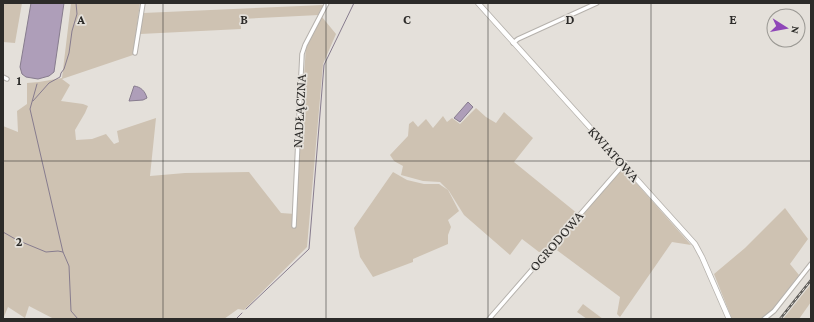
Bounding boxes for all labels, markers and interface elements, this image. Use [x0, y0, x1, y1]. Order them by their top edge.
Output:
north arrow [766, 8, 806, 48]
text: A [76, 12, 85, 27]
text: B [240, 12, 248, 27]
text: C [403, 12, 411, 27]
text: D [566, 12, 575, 27]
text: E [729, 12, 737, 27]
text: N [789, 25, 802, 35]
text: 1 [17, 73, 22, 88]
street label: NADŁĄCZNA [289, 74, 309, 148]
street label: KWIATOWA [585, 123, 643, 185]
street label: OGRODOWA [526, 208, 586, 274]
text: 2 [16, 234, 23, 249]

